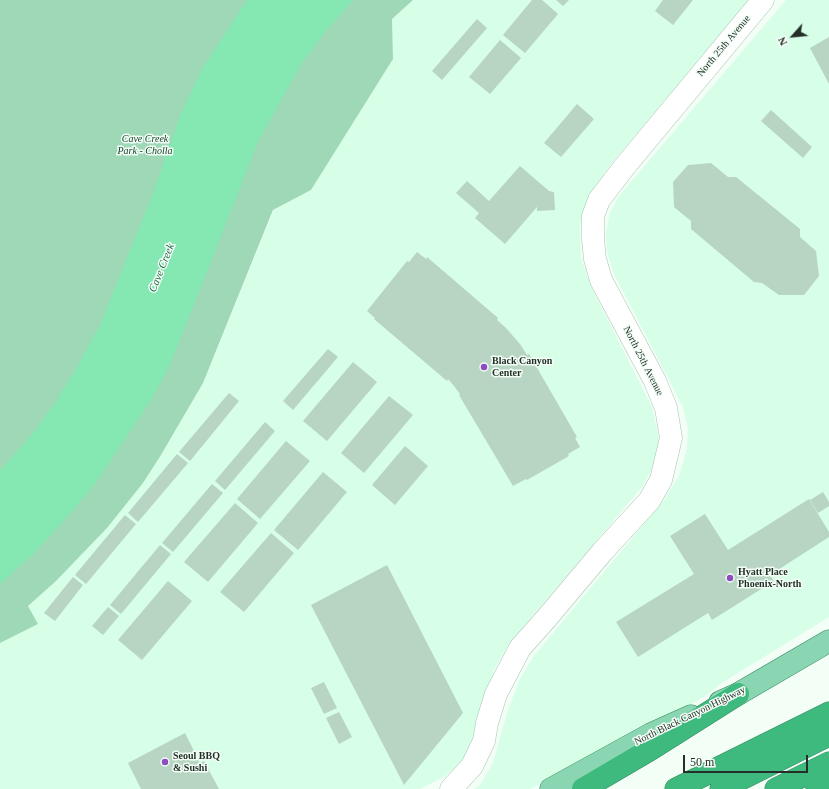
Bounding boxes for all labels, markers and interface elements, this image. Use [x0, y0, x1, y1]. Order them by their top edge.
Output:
street label: North 25th Avenue [695, 13, 753, 79]
north arrow [773, 16, 813, 56]
text: N [775, 35, 789, 48]
park label: Cave Creek Park - Cholla [118, 133, 172, 156]
water label: Cave Creek [146, 242, 178, 294]
street label: North 25th Avenue [620, 324, 666, 398]
place label: Black Canyon Center [492, 355, 552, 378]
marker: Black Canyon Center [479, 362, 489, 372]
place label: Hyatt Place Phoenix-North [738, 566, 801, 590]
marker: Hyatt Place Phoenix-North [725, 573, 735, 583]
street label: North Black Canyon Highway [633, 684, 747, 748]
scale bar [685, 747, 810, 773]
place label: Seoul BBQ & Sushi [173, 750, 220, 774]
text: 50 m [690, 755, 714, 769]
marker: Seoul BBQ & Sushi [160, 757, 170, 767]

